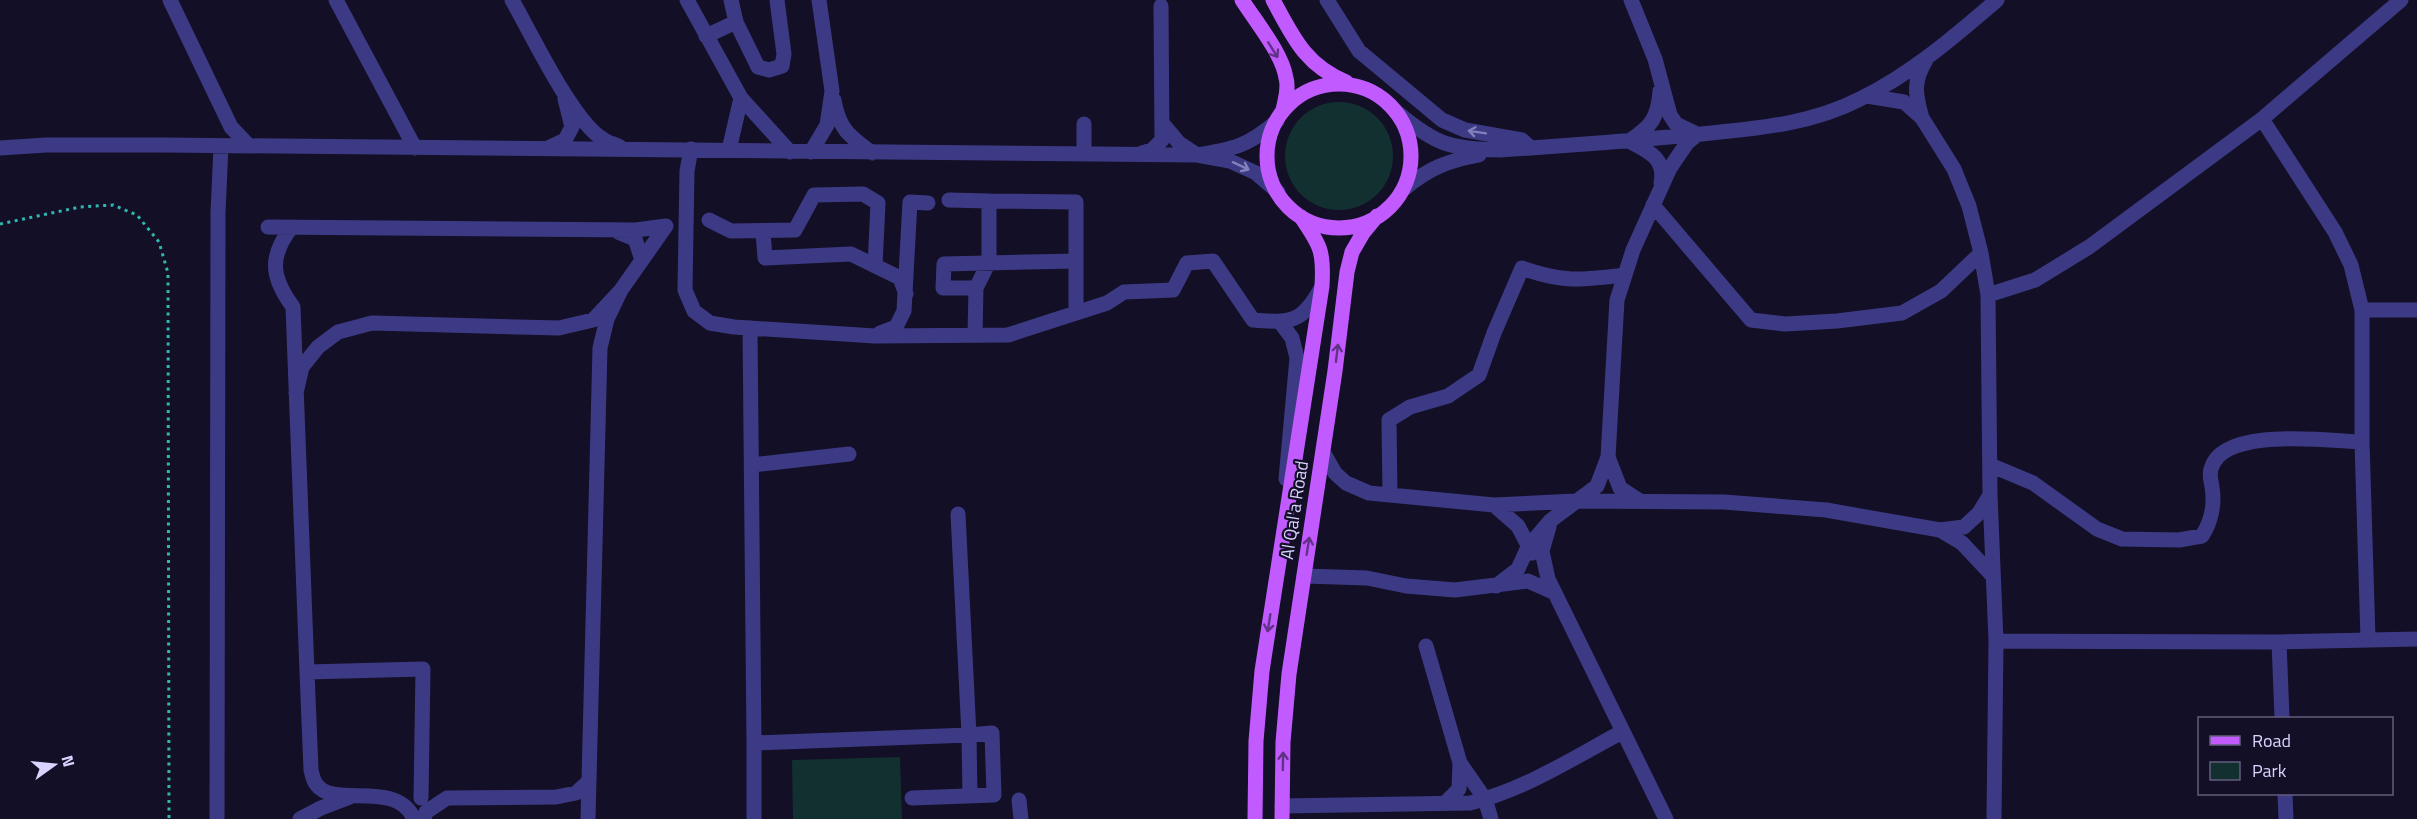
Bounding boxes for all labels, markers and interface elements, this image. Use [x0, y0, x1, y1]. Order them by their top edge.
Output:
one-way arrow [1268, 41, 1280, 58]
one-way arrow [1467, 127, 1487, 138]
one-way arrow [1232, 161, 1250, 173]
one-way arrow [1332, 344, 1343, 364]
street label: Al Qal'a Road [1273, 459, 1315, 561]
one-way arrow [1303, 537, 1314, 557]
one-way arrow [1264, 612, 1275, 632]
legend [2198, 717, 2393, 795]
text: Road [2252, 727, 2291, 754]
north arrow [24, 735, 84, 795]
one-way arrow [1277, 751, 1289, 771]
text: N [55, 753, 82, 770]
text: Park [2252, 757, 2287, 784]

